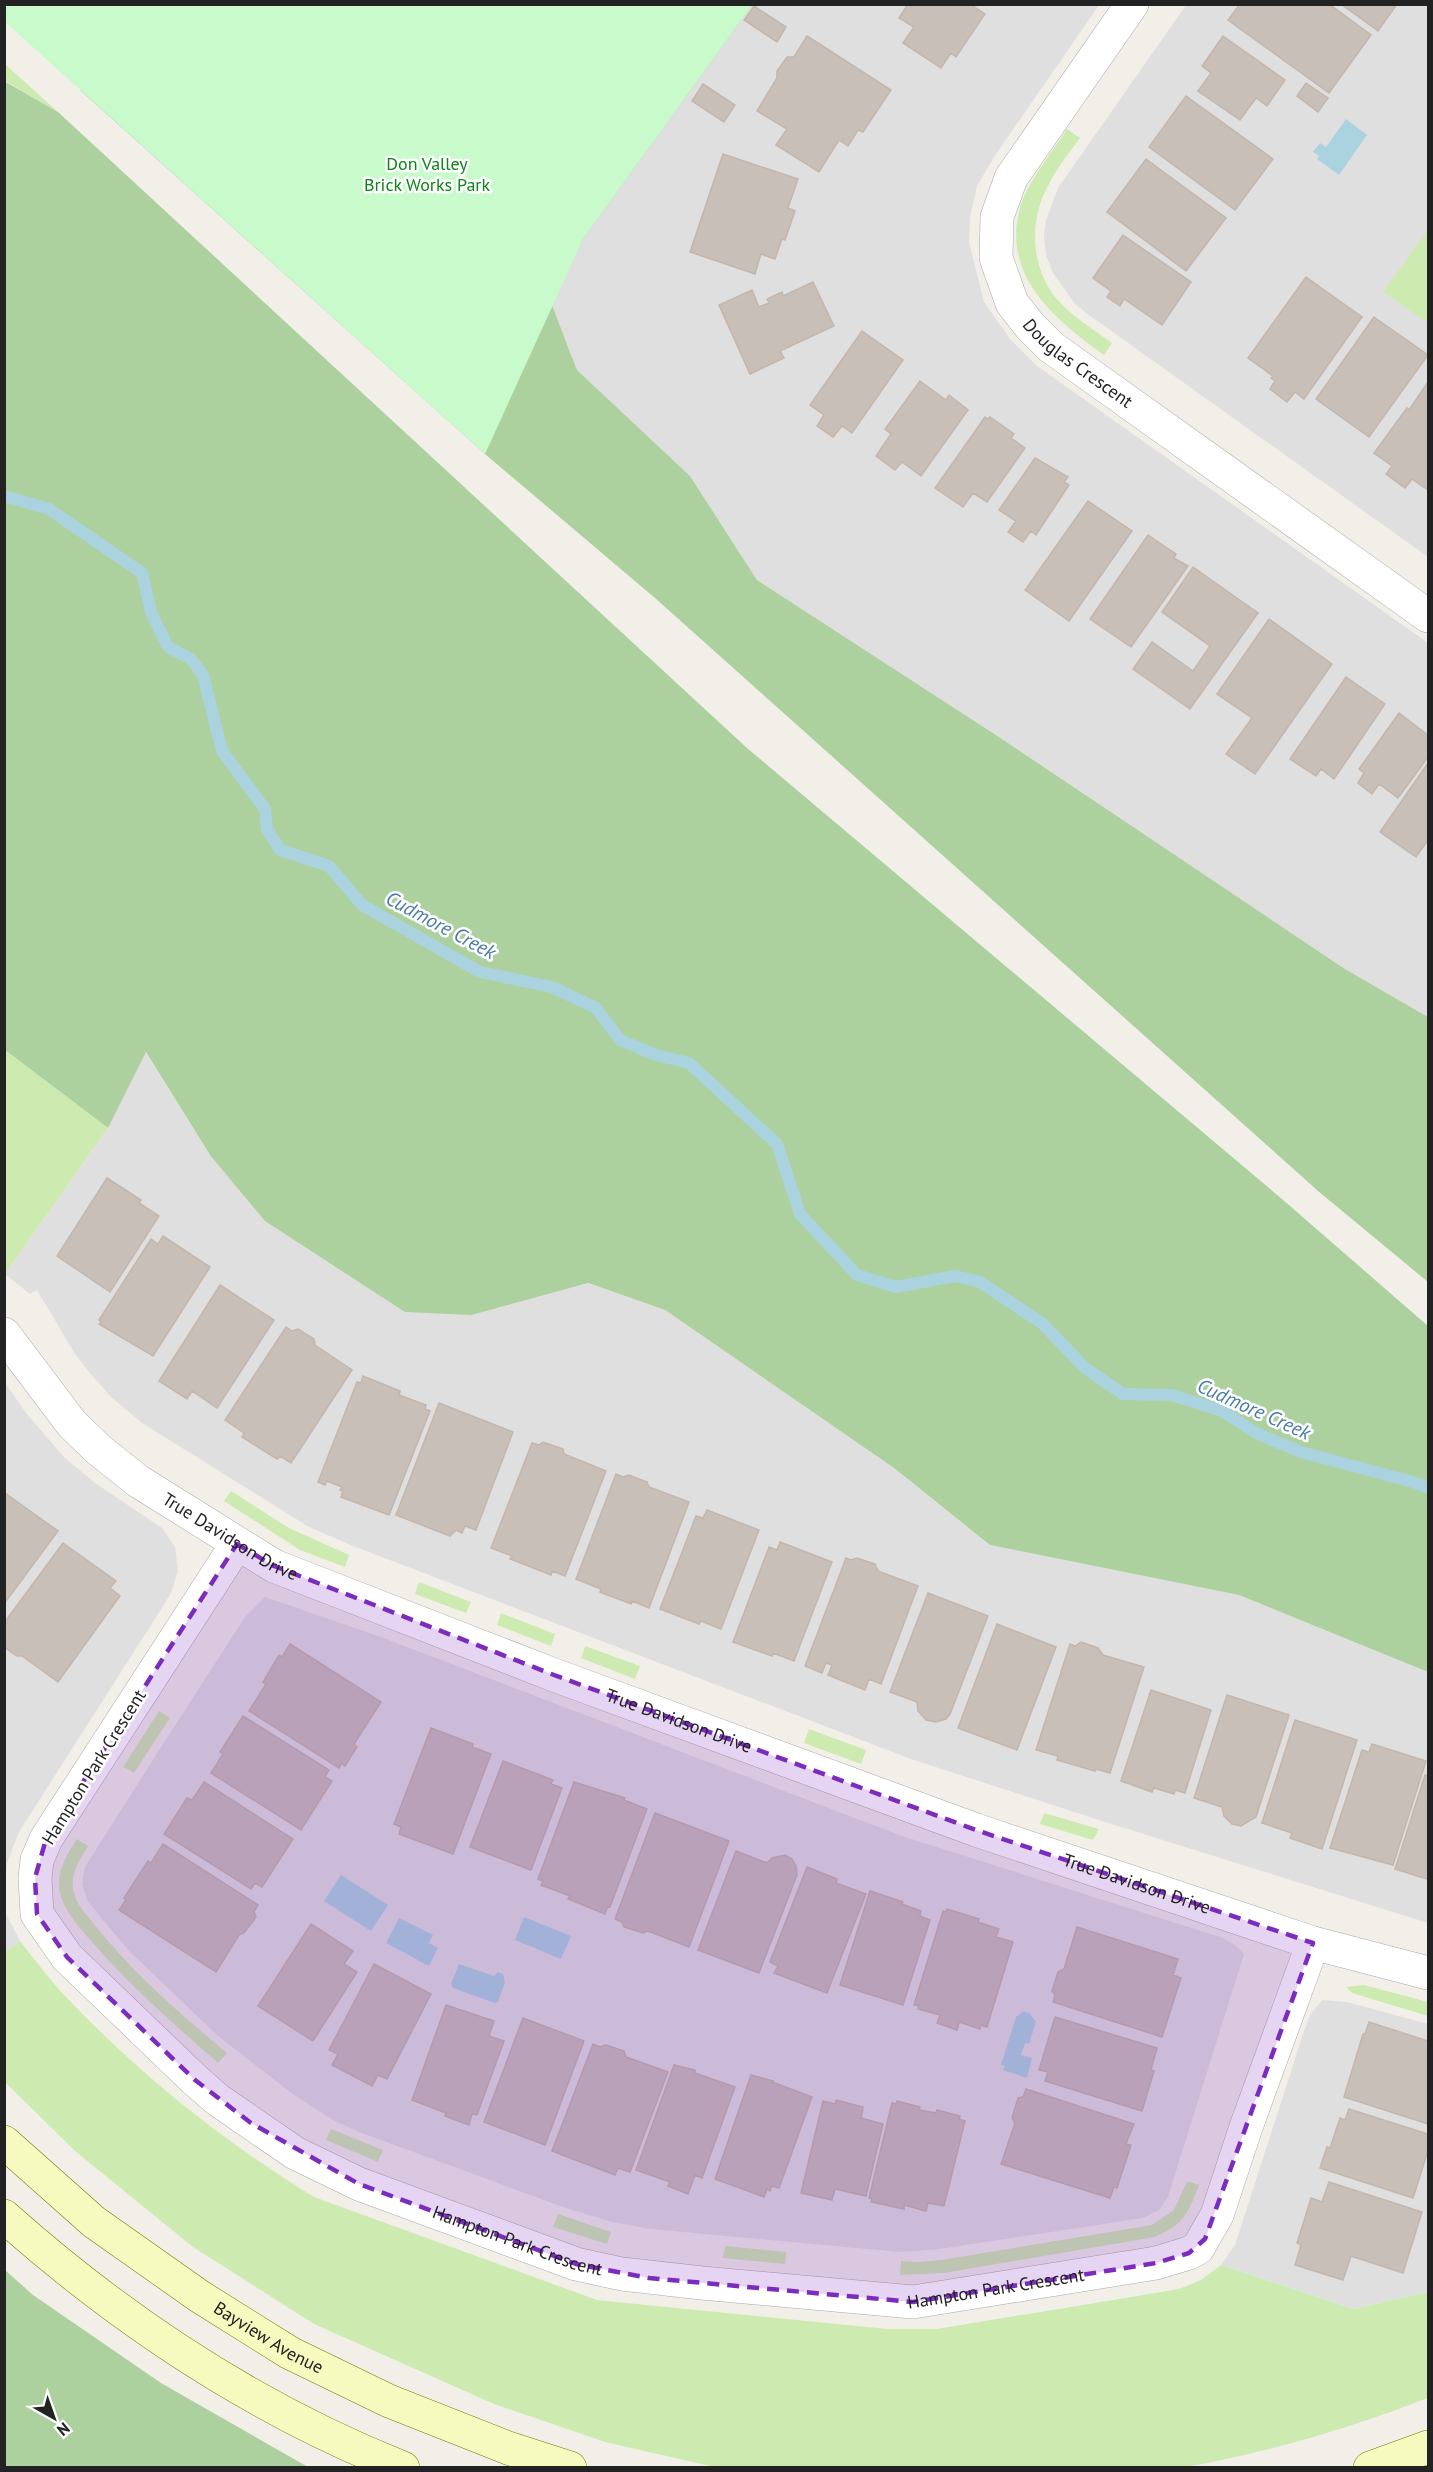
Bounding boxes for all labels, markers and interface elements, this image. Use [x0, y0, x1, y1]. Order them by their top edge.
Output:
park label: Don Valley Brick Works Park [364, 152, 490, 196]
street label: Douglas Crescent [1018, 314, 1137, 413]
water label: Cudmore Creek [381, 885, 502, 965]
water label: Cudmore Creek [1193, 1372, 1316, 1446]
street label: True Davidson Drive [158, 1487, 301, 1585]
street label: True Davidson Drive [603, 1683, 755, 1758]
street label: Hampton Park Crescent [37, 1685, 151, 1849]
street label: True Davidson Drive [1060, 1848, 1214, 1919]
street label: Hampton Park Crescent [429, 2200, 605, 2280]
street label: Hampton Park Crescent [906, 2263, 1086, 2314]
street label: Bayview Avenue [209, 2296, 327, 2378]
north arrow [24, 2388, 84, 2448]
text: N [53, 2418, 74, 2441]

